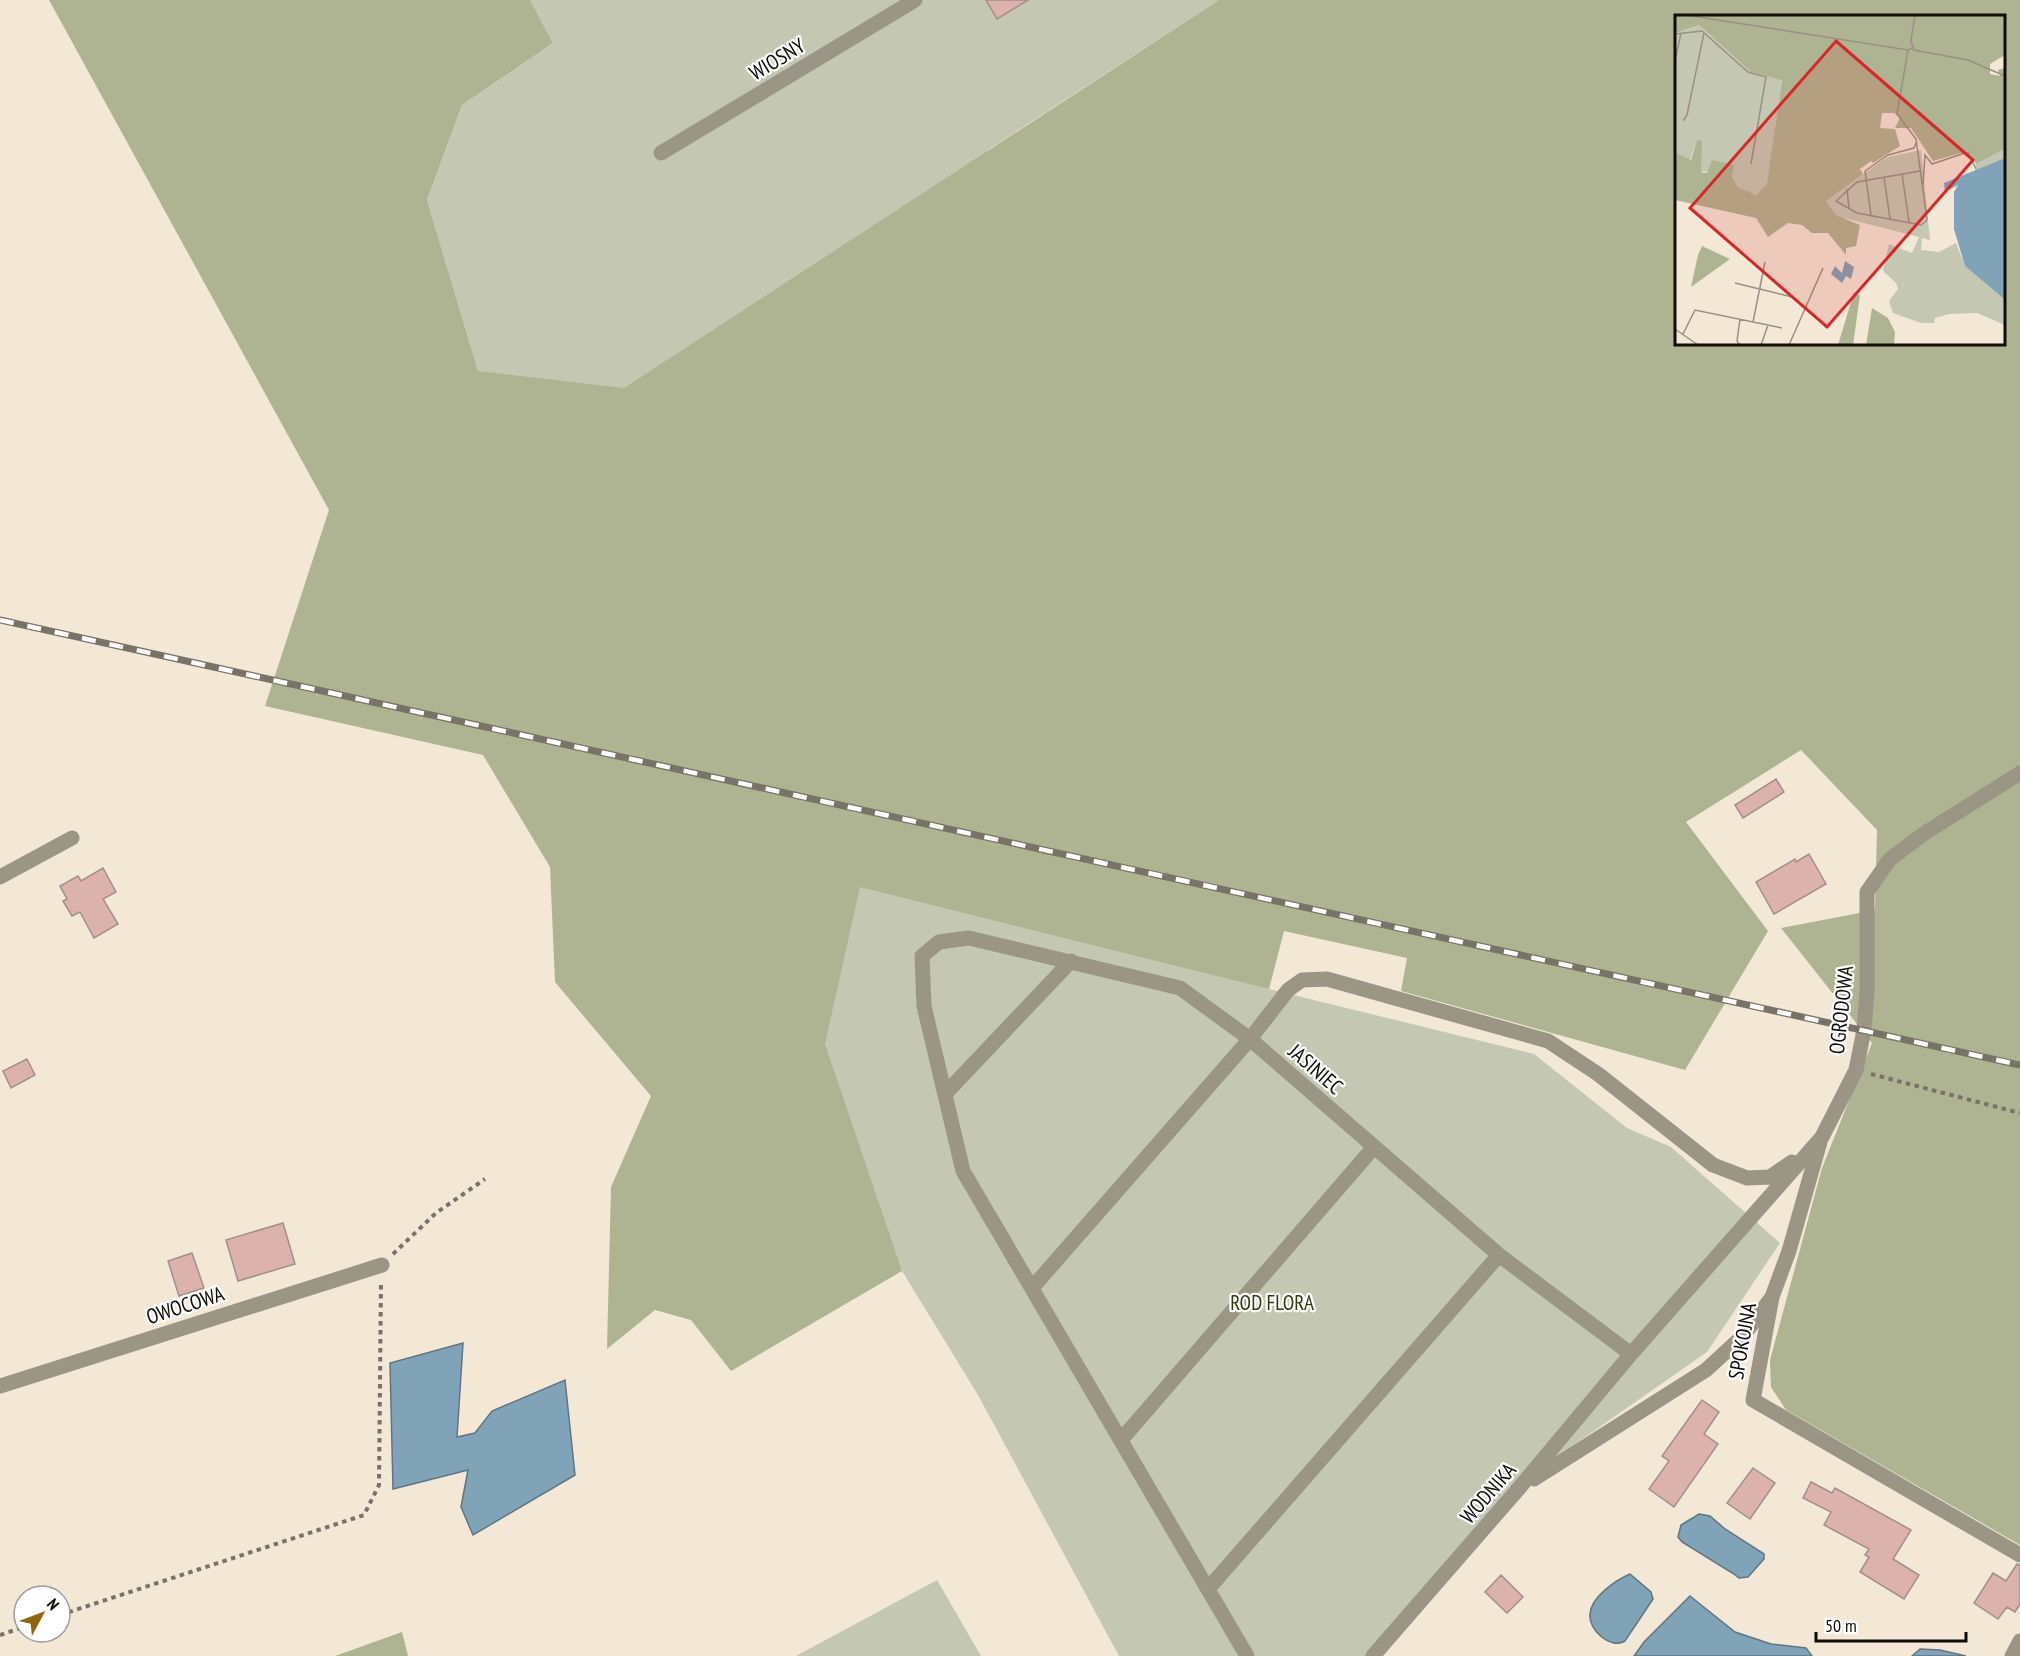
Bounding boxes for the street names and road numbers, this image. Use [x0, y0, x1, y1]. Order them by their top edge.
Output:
street label: WIOSNY [744, 32, 810, 86]
street label: OGRODOWA [1823, 964, 1859, 1055]
street label: JASINIEC [1282, 1037, 1349, 1100]
street label: OWOCOWA [143, 1280, 227, 1330]
street label: SPOKOJNA [1722, 1301, 1762, 1381]
street label: WODNIKA [1454, 1457, 1522, 1529]

